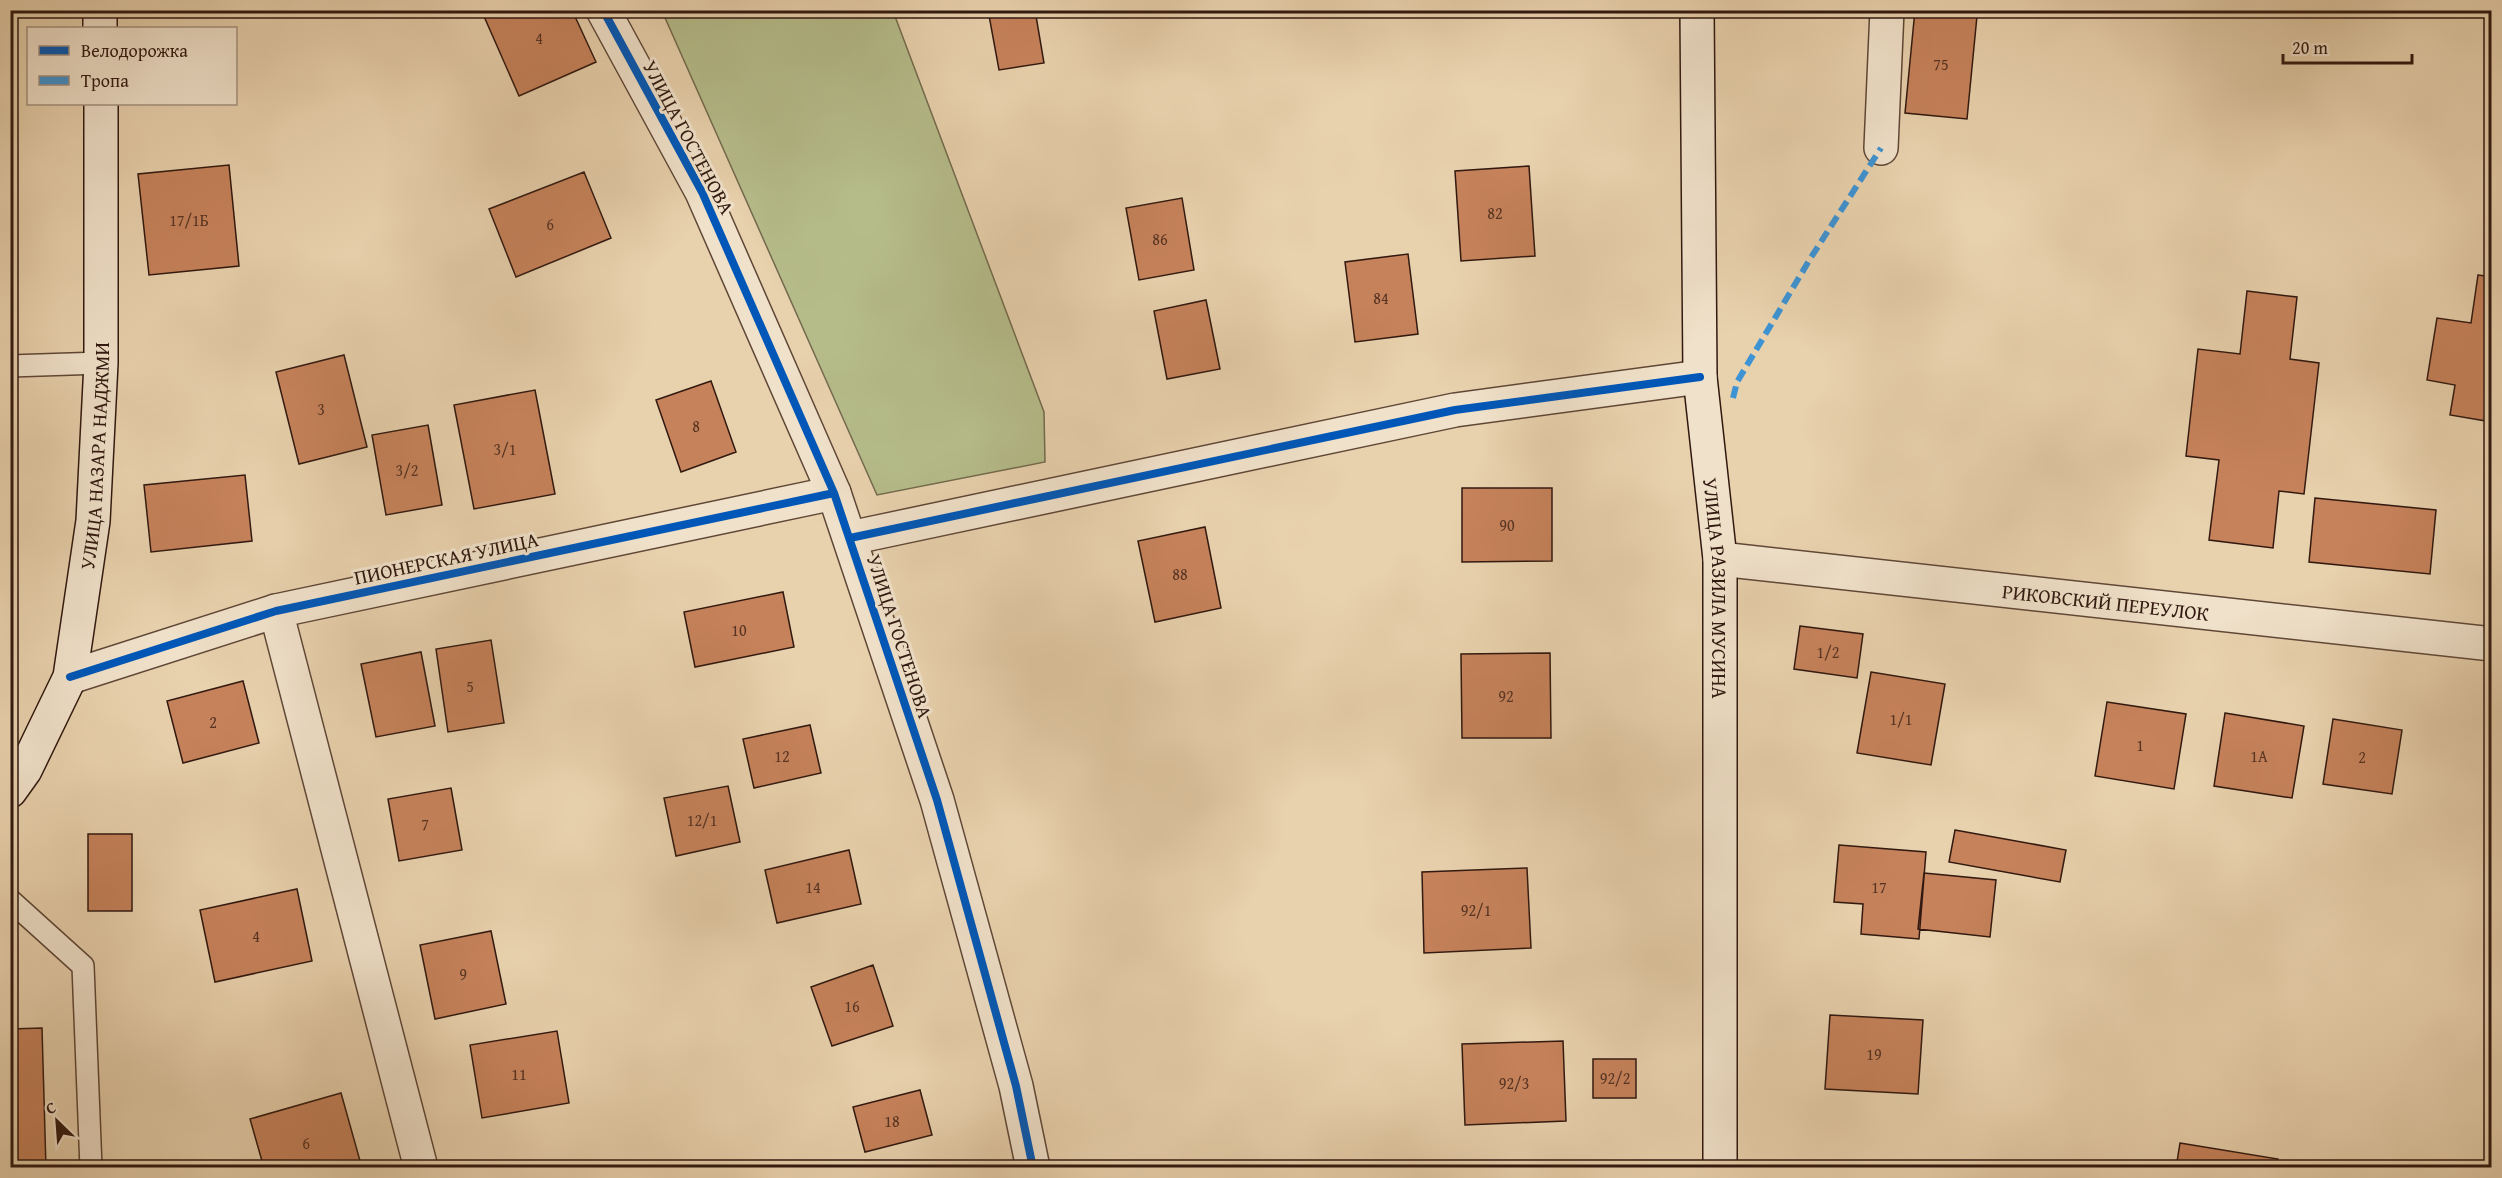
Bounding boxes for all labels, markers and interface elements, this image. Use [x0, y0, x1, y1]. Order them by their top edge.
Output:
house number: 4 [535, 26, 543, 50]
legend [27, 27, 237, 105]
scale bar [2283, 27, 2412, 65]
text: 20 m [2292, 34, 2328, 61]
text: Велодорожка [81, 37, 188, 64]
house number: 75 [1933, 52, 1949, 76]
street label: УЛИЦА ГОСТЕНОВА [636, 55, 742, 219]
text: Тропа [81, 67, 129, 94]
house number: 82 [1487, 201, 1503, 225]
house number: 17/1Б [169, 208, 209, 232]
house number: 6 [546, 212, 554, 236]
house number: 86 [1152, 227, 1168, 251]
house number: 84 [1373, 286, 1389, 310]
street label: УЛИЦА НАЗАРА НАДЖМИ [72, 342, 116, 572]
house number: 3 [317, 397, 325, 421]
house number: 8 [692, 414, 700, 438]
house number: 3/1 [494, 437, 516, 461]
house number: 3/2 [396, 458, 418, 482]
street label: УЛИЦА РАЗИЛА МУСИНА [1697, 476, 1735, 699]
house number: 90 [1499, 513, 1515, 537]
street label: ПИОНЕРСКАЯ УЛИЦА [351, 524, 541, 592]
street label: УЛИЦА ГОСТЕНОВА [860, 550, 940, 722]
house number: 88 [1172, 562, 1188, 586]
street label: РИКОВСКИЙ ПЕРЕУЛОК [2001, 576, 2211, 627]
house number: 10 [731, 618, 747, 642]
house number: 1/2 [1817, 640, 1839, 664]
house number: 5 [466, 674, 474, 698]
house number: 92 [1498, 684, 1514, 708]
house number: 1/1 [1890, 707, 1912, 731]
house number: 2 [209, 710, 217, 734]
house number: 1 [2136, 733, 2144, 757]
house number: 12 [774, 744, 790, 768]
house number: 1А [2250, 744, 2268, 768]
house number: 2 [2358, 745, 2366, 769]
house number: 12/1 [687, 808, 717, 832]
house number: 7 [421, 812, 429, 836]
house number: 14 [805, 875, 821, 899]
house number: 17 [1871, 875, 1887, 899]
house number: 92/1 [1461, 898, 1491, 922]
house number: 4 [252, 924, 260, 948]
house number: 9 [459, 962, 467, 986]
house number: 16 [844, 994, 860, 1018]
house number: 19 [1866, 1042, 1882, 1066]
house number: 11 [511, 1062, 527, 1086]
house number: 92/2 [1600, 1066, 1630, 1090]
house number: 92/3 [1499, 1071, 1529, 1095]
north arrow [27, 1091, 87, 1151]
text: С [41, 1095, 60, 1120]
house number: 18 [884, 1109, 900, 1133]
house number: 6 [302, 1131, 310, 1155]

